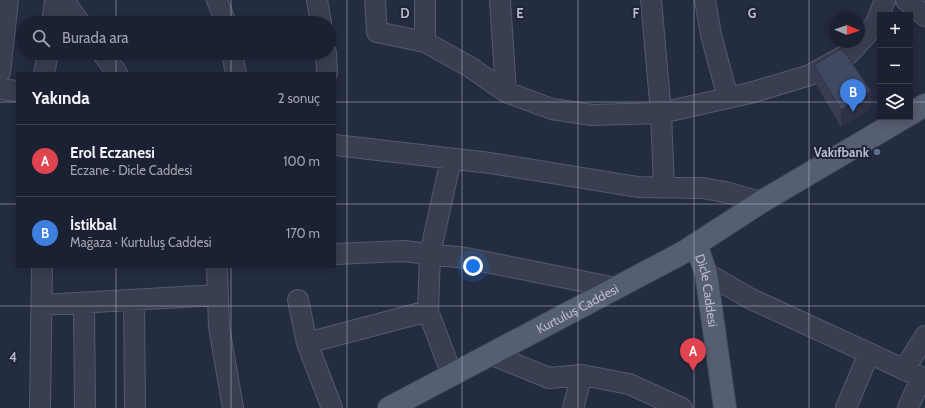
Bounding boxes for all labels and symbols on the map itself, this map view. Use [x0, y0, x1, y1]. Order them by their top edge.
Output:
text: D [400, 5, 410, 21]
text: E [516, 5, 524, 21]
text: F [633, 5, 640, 21]
text: G [748, 5, 757, 21]
north arrow [829, 12, 865, 48]
pin: B [840, 79, 866, 112]
place label: Vakıfbank [814, 144, 870, 160]
marker: Vakıfbank [872, 147, 882, 157]
street label: Dicle Caddesi [692, 252, 722, 328]
your location [463, 256, 483, 276]
street label: Kurtuluş Caddesi [533, 280, 621, 337]
pin: A [680, 338, 706, 371]
text: 4 [9, 349, 17, 365]

